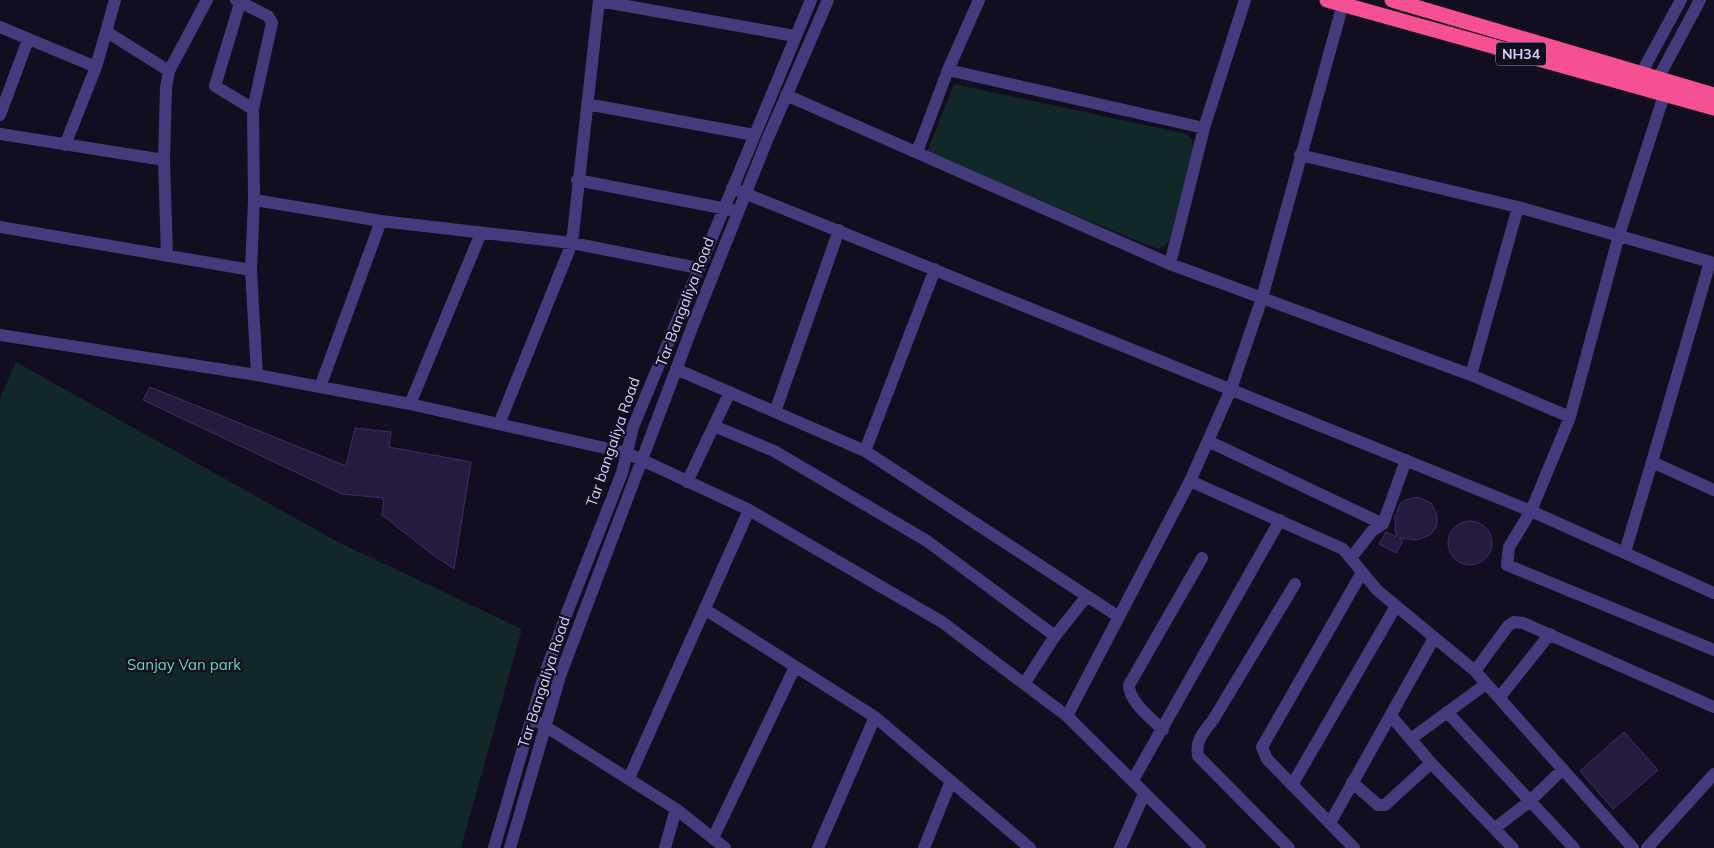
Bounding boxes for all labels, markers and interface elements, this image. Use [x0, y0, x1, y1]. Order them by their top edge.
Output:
road number: NH34 [1496, 42, 1546, 66]
street label: Tar Bangaliya Road [651, 234, 718, 369]
street label: Tar bangaliya Road [581, 375, 644, 509]
street label: Tar Bangaliya Road [513, 614, 574, 750]
park label: Sanjay Van park [127, 655, 241, 674]

